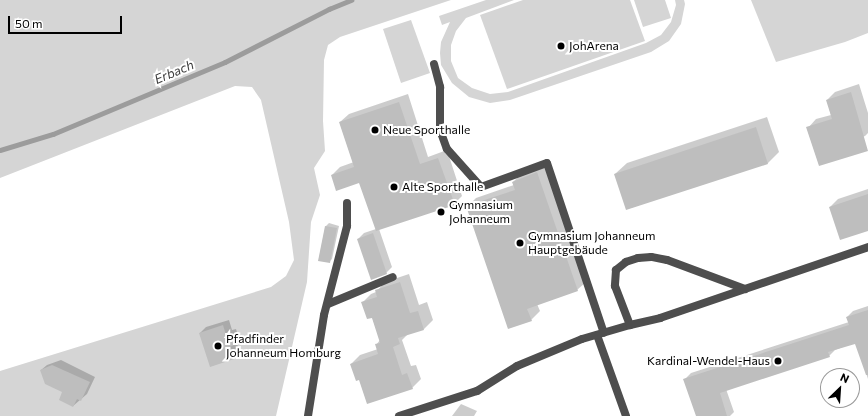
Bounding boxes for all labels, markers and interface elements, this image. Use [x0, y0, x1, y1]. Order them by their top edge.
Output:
scale bar [10, 8, 124, 34]
text: 50 m [15, 16, 43, 30]
place label: JohArena [569, 39, 619, 53]
marker: JohArena [556, 41, 566, 51]
water label: Erbach [152, 57, 196, 87]
place label: Neue Sporthalle [383, 123, 470, 137]
marker: Neue Sporthalle [370, 125, 380, 135]
place label: Alte Sporthalle [402, 180, 483, 194]
marker: Alte Sporthalle [389, 182, 399, 192]
place label: Gymnasium Johanneum [449, 198, 513, 226]
marker: Gymnasium Johanneum [436, 207, 446, 217]
place label: Gymnasium Johanneum Hauptgebäude [528, 229, 655, 257]
marker: Gymnasium Johanneum Hauptgebäude [515, 238, 525, 248]
place label: Pfadfinder Johanneum Homburg [226, 332, 341, 360]
marker: Pfadfinder Johanneum Homburg [213, 341, 223, 351]
place label: Kardinal-Wendel-Haus [647, 354, 770, 368]
marker: Kardinal-Wendel-Haus [773, 356, 783, 366]
north arrow [820, 368, 860, 408]
text: N [838, 370, 851, 385]

